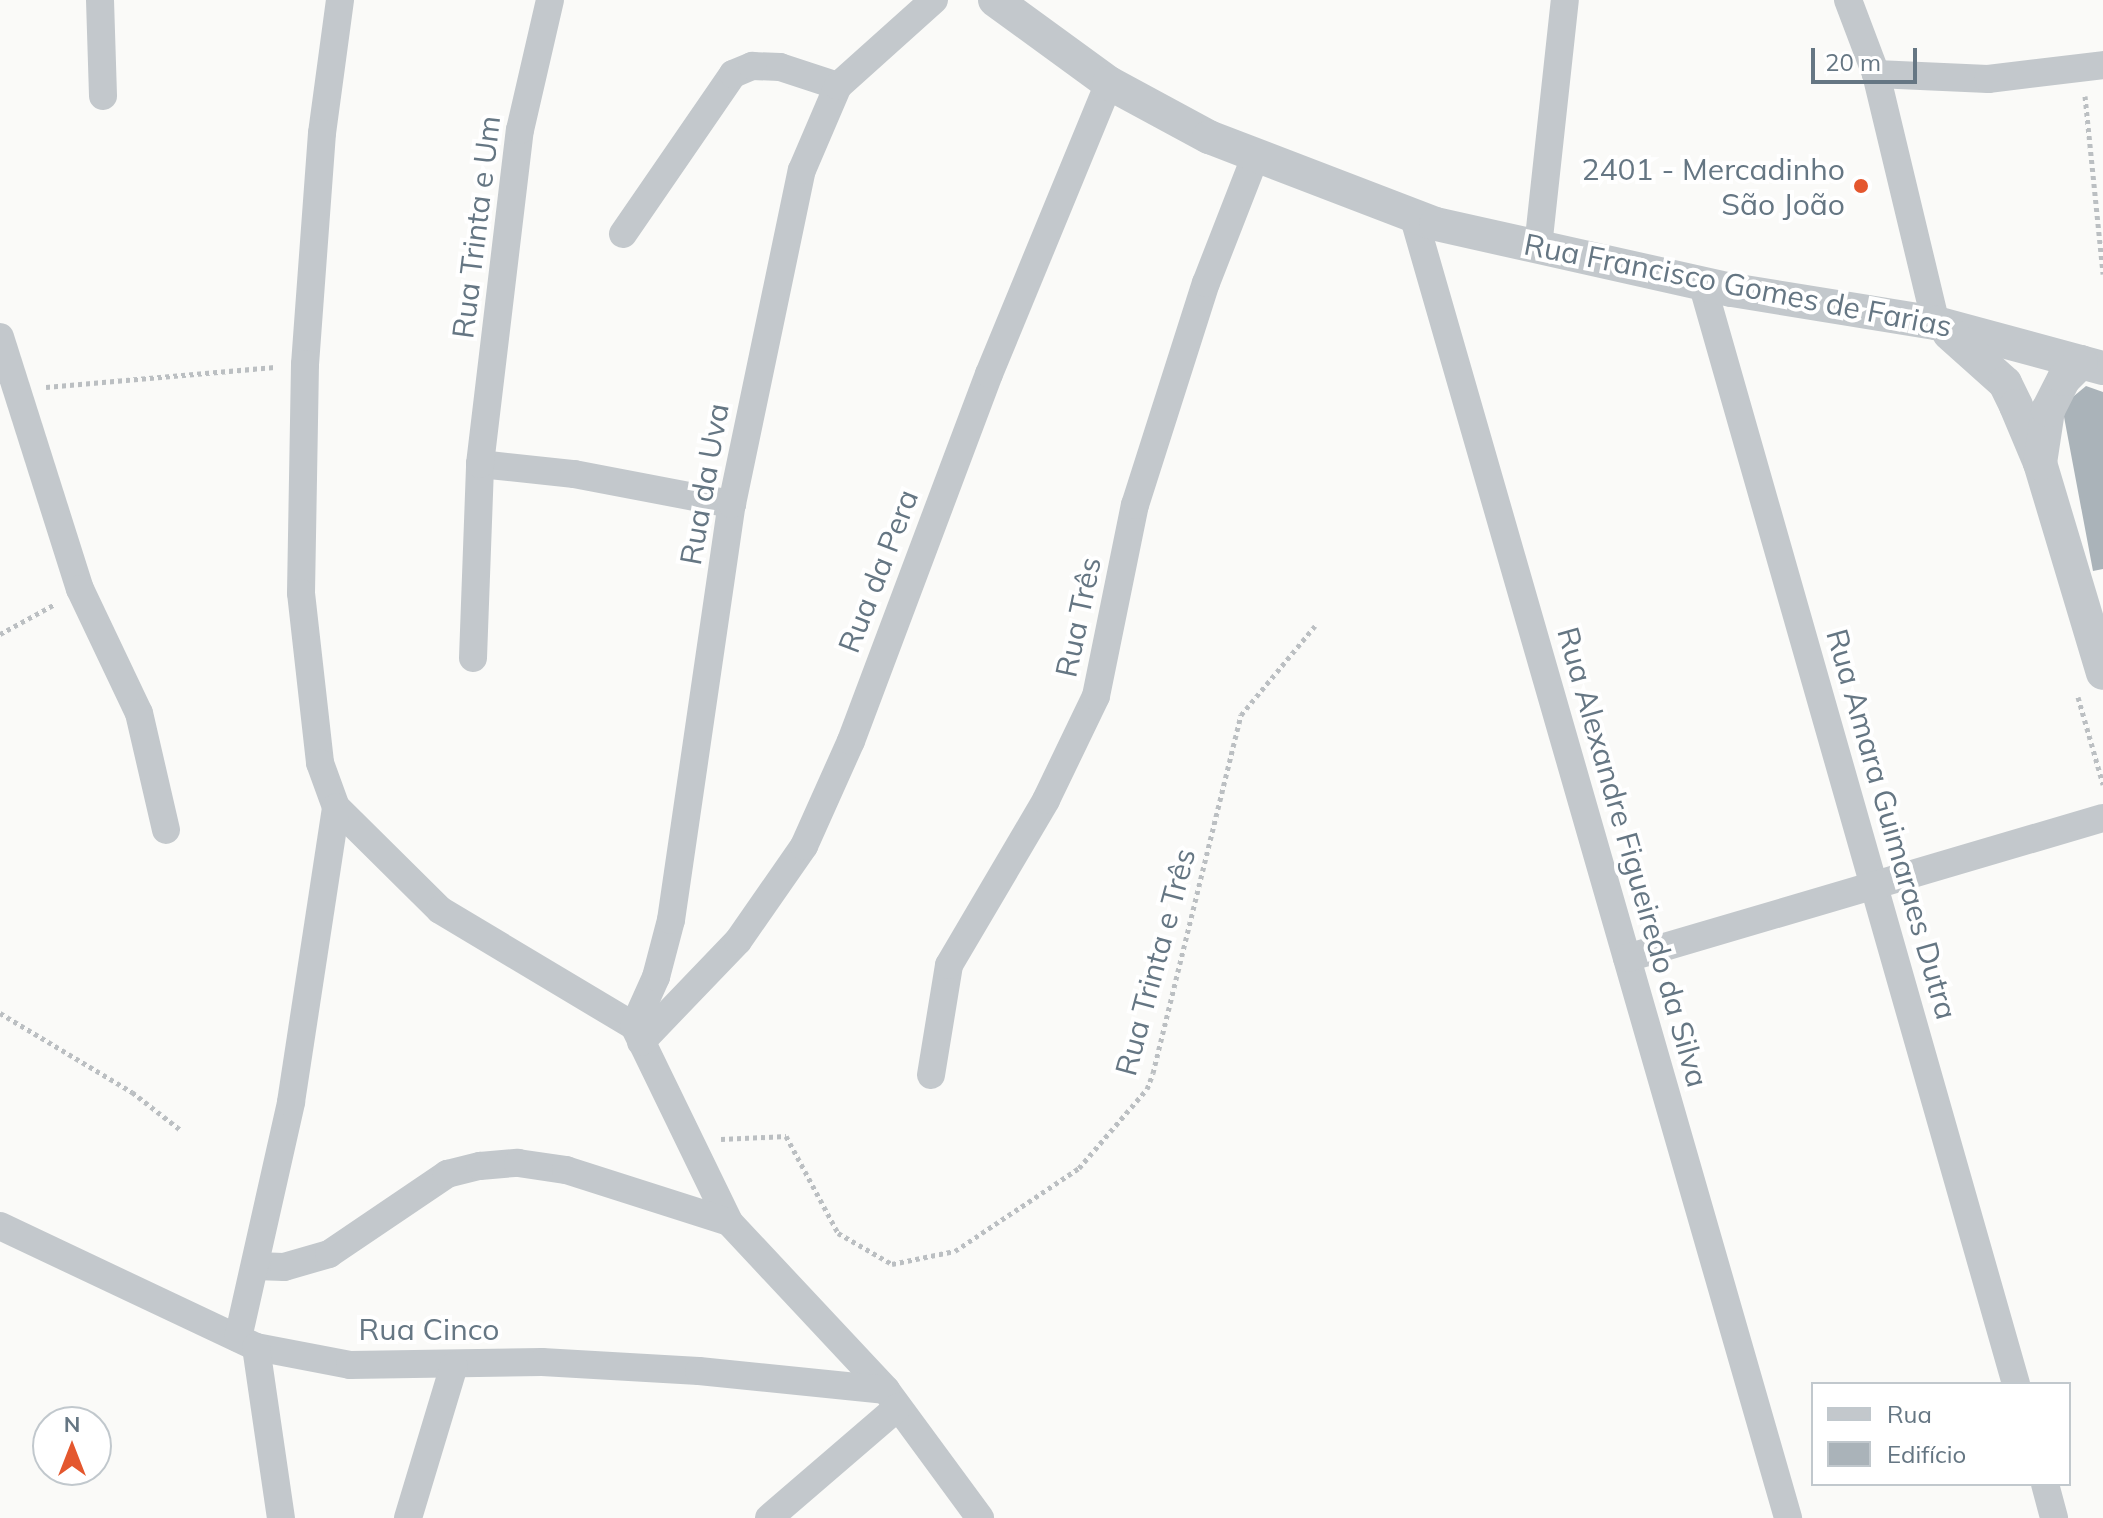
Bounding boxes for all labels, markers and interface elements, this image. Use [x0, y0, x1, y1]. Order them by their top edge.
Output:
scale bar [1815, 32, 1921, 82]
text: 20 m [1825, 47, 1881, 77]
street label: Rua Trinta e Um [444, 114, 508, 340]
place label: 2401 - Mercadinho São João [1582, 151, 1845, 222]
marker: 2401 - Mercadinho São João [1852, 177, 1870, 195]
street label: Rua Francisco Gomes de Farias [1521, 226, 1955, 344]
street label: Rua da Uva [672, 400, 736, 568]
street label: Rua da Pera [830, 484, 926, 658]
street label: Rua Três [1048, 554, 1108, 680]
street label: Rua Alexandre Figueiredo da Silva [1550, 623, 1716, 1091]
street label: Rua Amara Guimaraes Dutra [1819, 625, 1965, 1023]
street label: Rua Trinta e Três [1107, 845, 1203, 1079]
street label: Rua Cinco [359, 1311, 499, 1347]
legend [1811, 1382, 2071, 1486]
text: Rua [1887, 1399, 1932, 1429]
north arrow [32, 1406, 112, 1486]
text: N [64, 1410, 80, 1438]
text: Edifício [1887, 1439, 1966, 1469]

